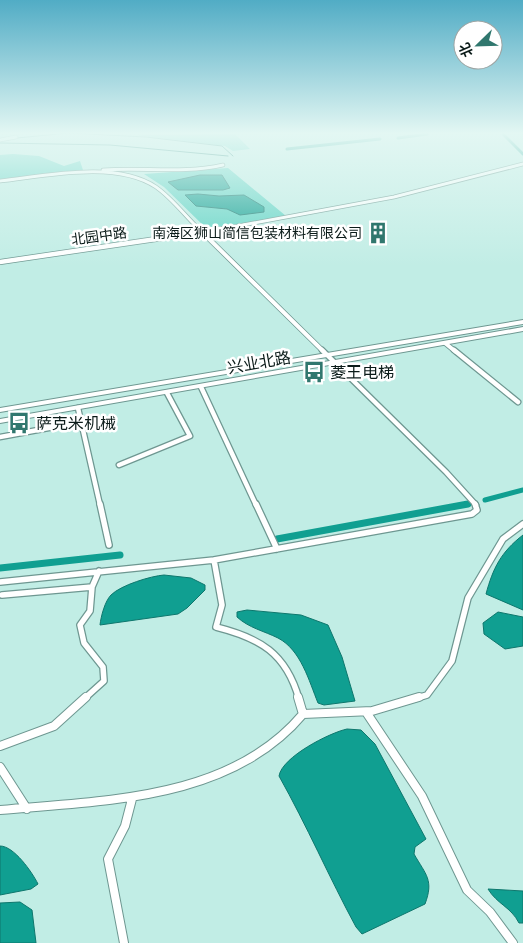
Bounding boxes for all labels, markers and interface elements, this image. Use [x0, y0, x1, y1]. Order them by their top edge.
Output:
north arrow [453, 20, 503, 70]
text: 北 [455, 41, 476, 60]
building icon: 南海区狮山简信包装材料有限公司 [365, 220, 391, 246]
street label: 北园中路 [70, 223, 128, 248]
place label: 南海区狮山简信包装材料有限公司 [152, 224, 362, 241]
street label: 兴业北路 [226, 347, 292, 376]
bus stop icon: 菱王电梯 [301, 359, 327, 385]
place label: 菱王电梯 [330, 362, 394, 381]
bus stop icon: 萨克米机械 [6, 410, 32, 436]
place label: 萨克米机械 [36, 413, 116, 432]

